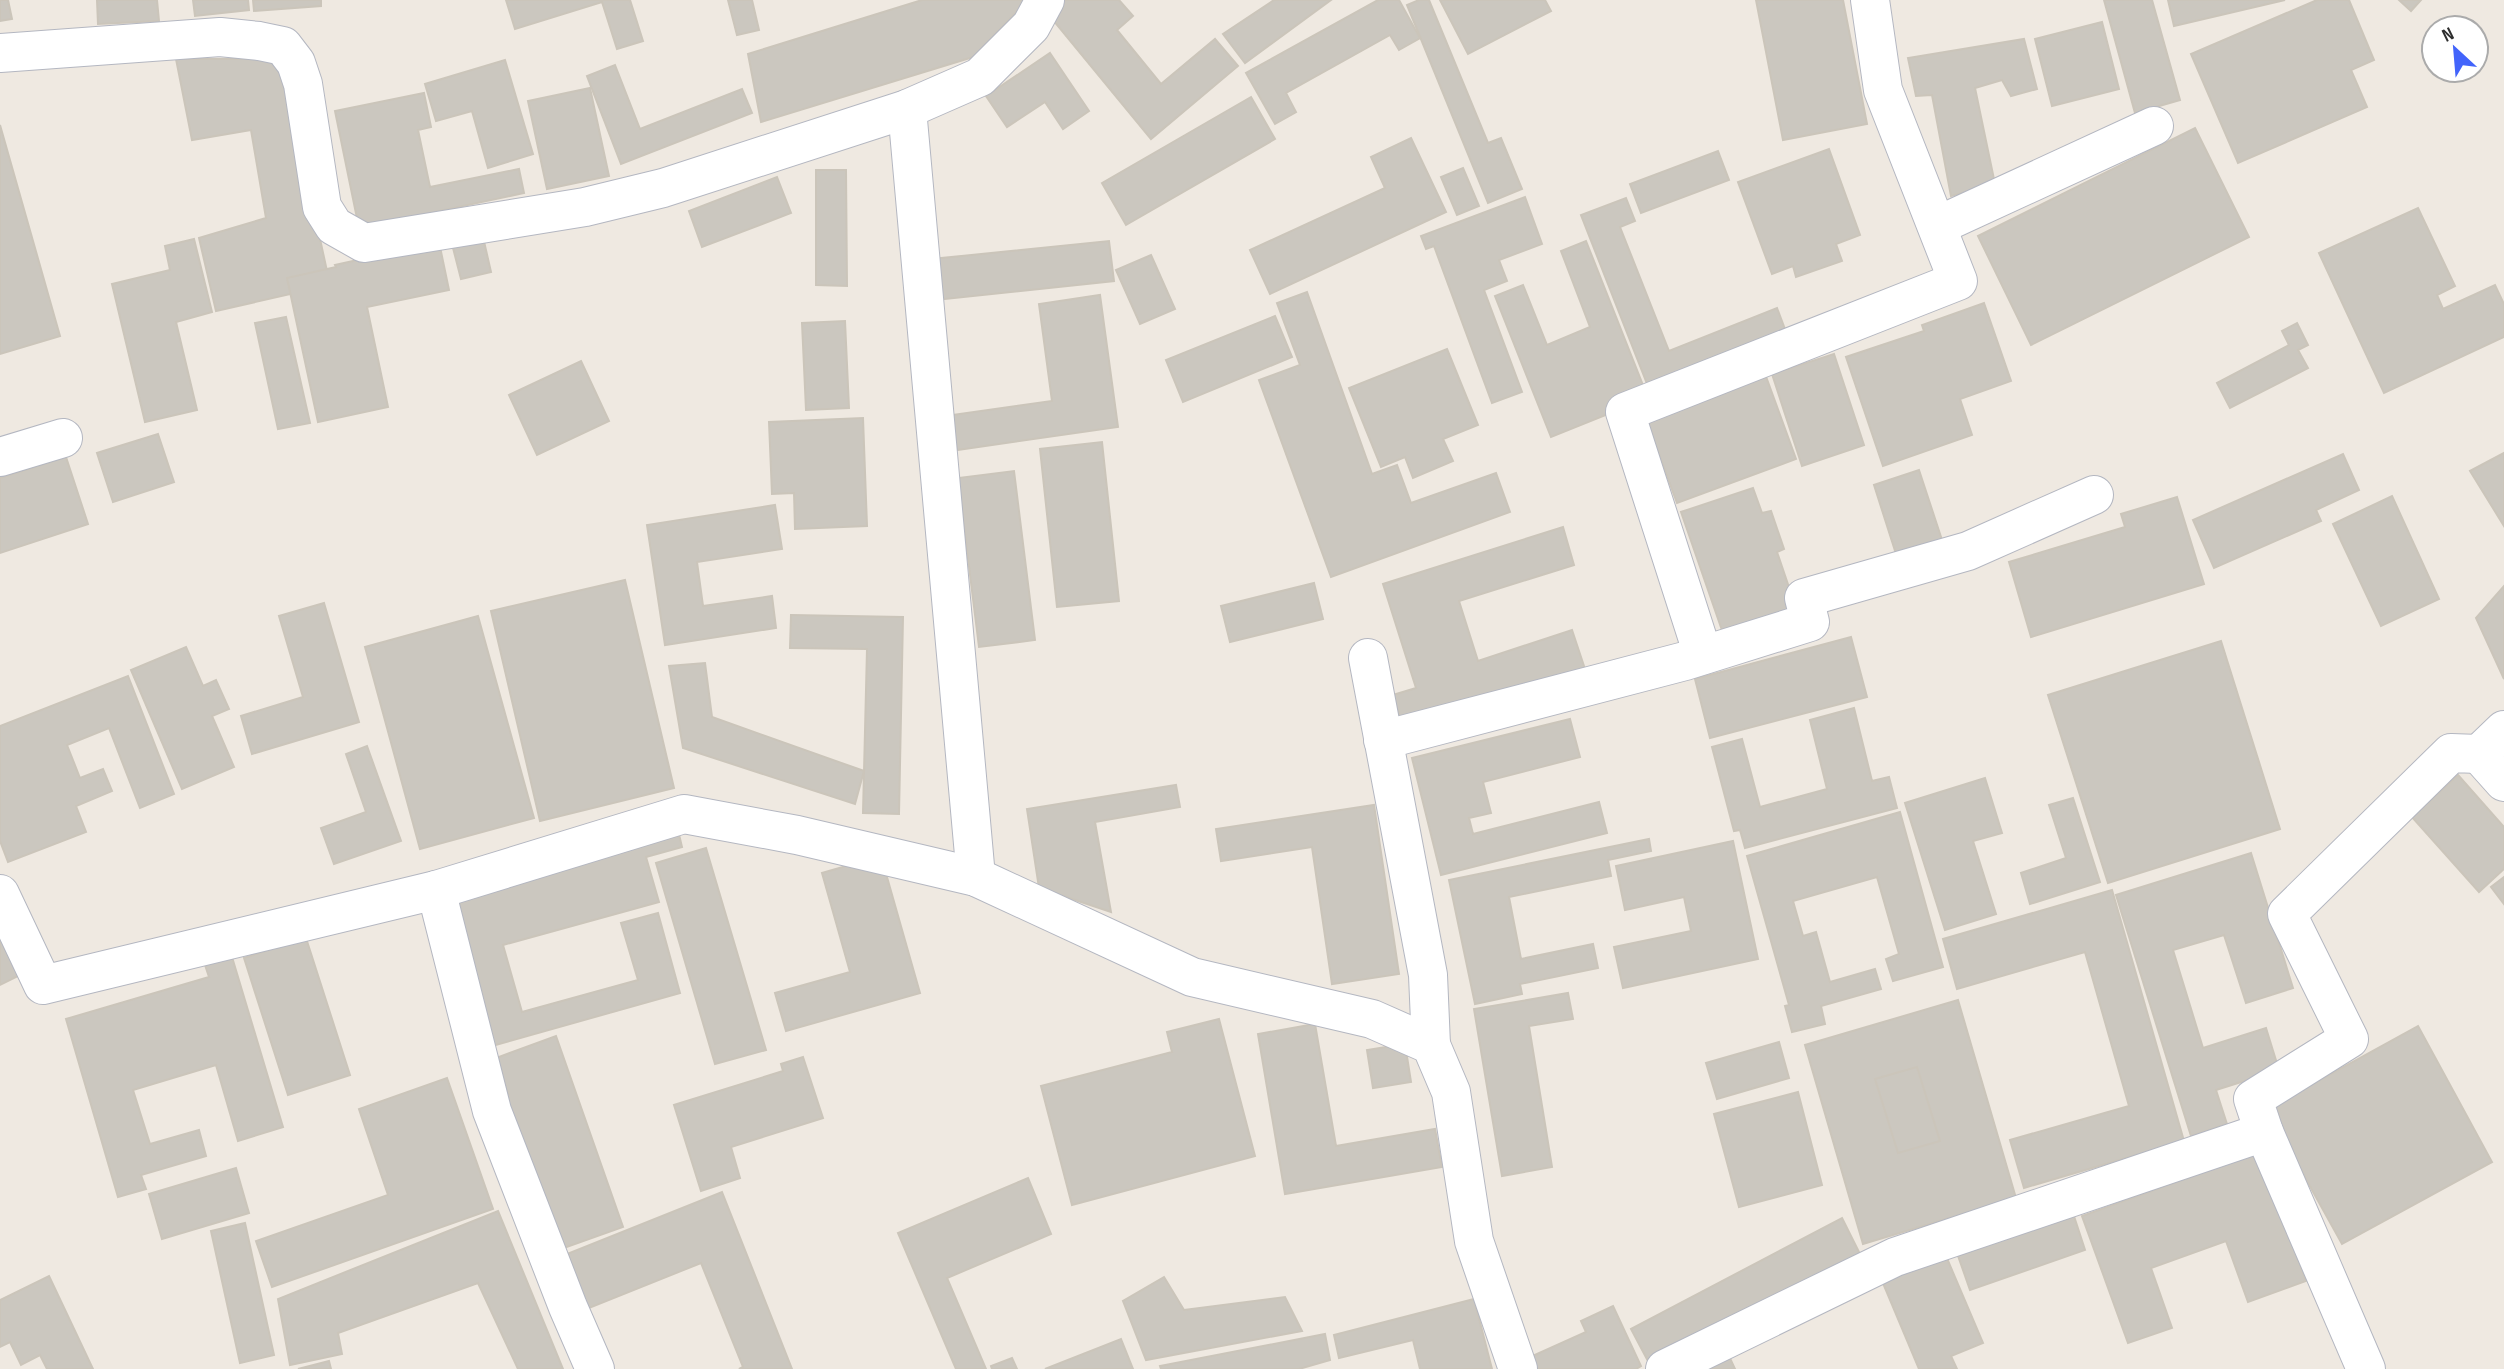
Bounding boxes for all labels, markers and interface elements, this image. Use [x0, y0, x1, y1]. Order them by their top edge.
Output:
north arrow [2420, 14, 2490, 84]
text: N [2439, 23, 2458, 48]

